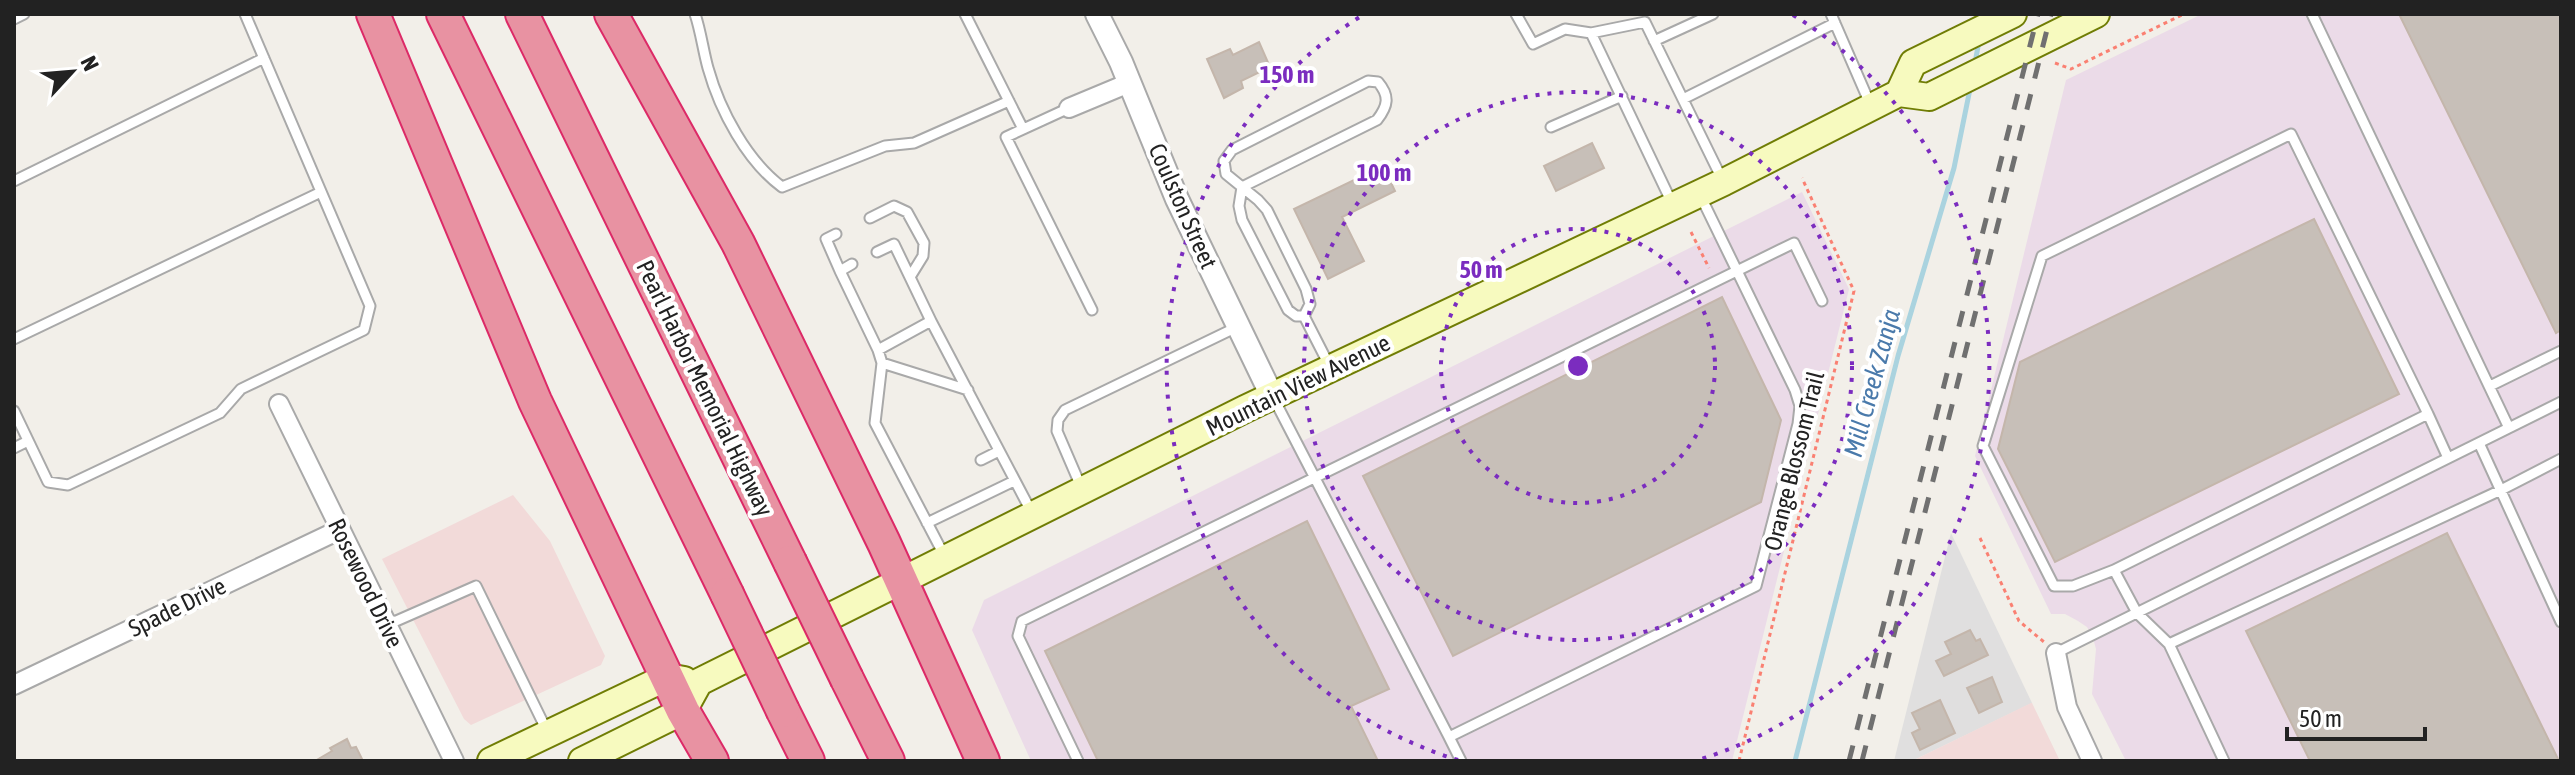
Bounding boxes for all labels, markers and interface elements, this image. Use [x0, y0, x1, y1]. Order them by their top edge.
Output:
north arrow [32, 32, 112, 112]
text: N [75, 52, 105, 75]
text: 150 m [1260, 61, 1314, 88]
street label: Coulston Street [1143, 139, 1223, 273]
text: 100 m [1357, 159, 1411, 186]
street label: Pearl Harbor Memorial Highway [631, 256, 779, 520]
text: 50 m [1459, 256, 1503, 283]
water label: Mill Creek Zanja [1838, 306, 1906, 460]
street label: Mountain View Avenue [1202, 329, 1394, 441]
centre of rings [1564, 352, 1592, 380]
street label: Orange Blossom Trail [1759, 368, 1829, 553]
street label: Rosewood Drive [323, 514, 409, 652]
street label: Spade Drive [124, 572, 230, 642]
scale bar [2287, 691, 2425, 741]
text: 50 m [2299, 705, 2342, 732]

